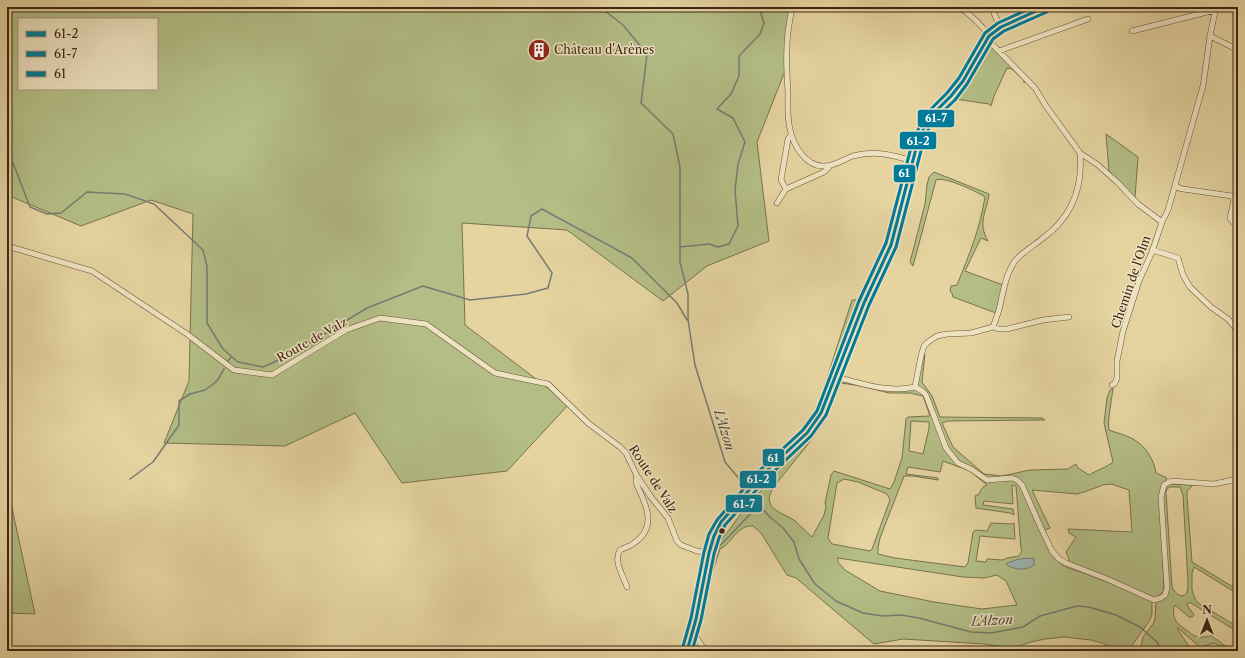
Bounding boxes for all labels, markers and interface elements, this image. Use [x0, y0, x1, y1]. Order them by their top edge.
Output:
legend [18, 18, 158, 90]
text: 61-2 [54, 26, 79, 41]
building icon: Château d'Arènes [526, 37, 552, 63]
place label: Château d'Arènes [554, 42, 654, 57]
text: 61-7 [54, 46, 77, 61]
text: 61 [54, 66, 66, 81]
line badge: 61-7 [917, 109, 955, 128]
text: 61-7 [925, 111, 947, 125]
line badge: 61-2 [899, 131, 937, 150]
text: 61-2 [907, 134, 930, 148]
line badge: 61 [893, 164, 916, 183]
text: 61 [898, 166, 910, 180]
street label: Chemin de l'Olm [1108, 234, 1153, 330]
street label: Route de Valz [274, 314, 350, 365]
water label: L'Alzon [711, 407, 739, 453]
street label: Route de Valz [626, 442, 681, 516]
line badge: 61 [762, 448, 785, 467]
text: 61 [767, 451, 779, 465]
line badge: 61-2 [739, 470, 777, 489]
text: 61-2 [747, 472, 770, 486]
line badge: 61-7 [725, 494, 763, 513]
text: 61-7 [733, 497, 755, 511]
unlabelled marker [717, 526, 727, 536]
north arrow [1187, 600, 1227, 640]
text: N [1202, 603, 1212, 617]
water label: L'Alzon [970, 611, 1014, 629]

